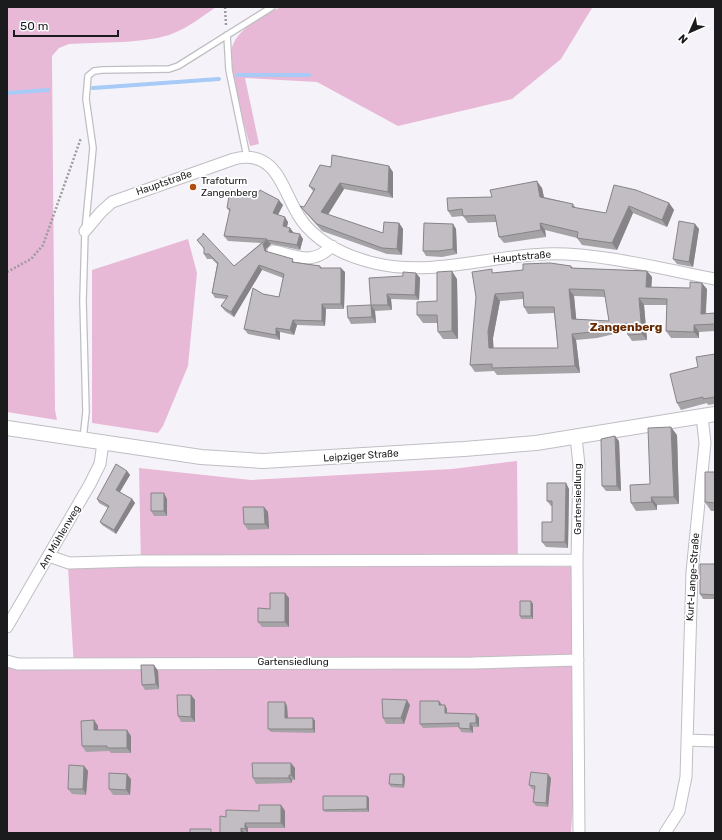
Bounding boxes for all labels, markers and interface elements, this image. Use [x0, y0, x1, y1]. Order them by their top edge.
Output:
scale bar [14, 12, 118, 38]
north arrow [670, 12, 710, 52]
text: 50 m [20, 19, 48, 33]
text: N [676, 31, 691, 46]
street label: Hauptstraße [135, 168, 194, 198]
place label: Trafoturm Zangenberg [201, 175, 257, 199]
marker: Trafoturm Zangenberg [188, 182, 198, 192]
street label: Hauptstraße [492, 248, 552, 266]
district label: Zangenberg [590, 320, 662, 334]
street label: Leipziger Straße [323, 447, 399, 465]
street label: Gartensiedlung [572, 463, 584, 535]
street label: Am Mühlenweg [37, 503, 83, 571]
street label: Kurt-Lange-Straße [684, 532, 702, 622]
street label: Gartensiedlung [257, 656, 329, 668]

